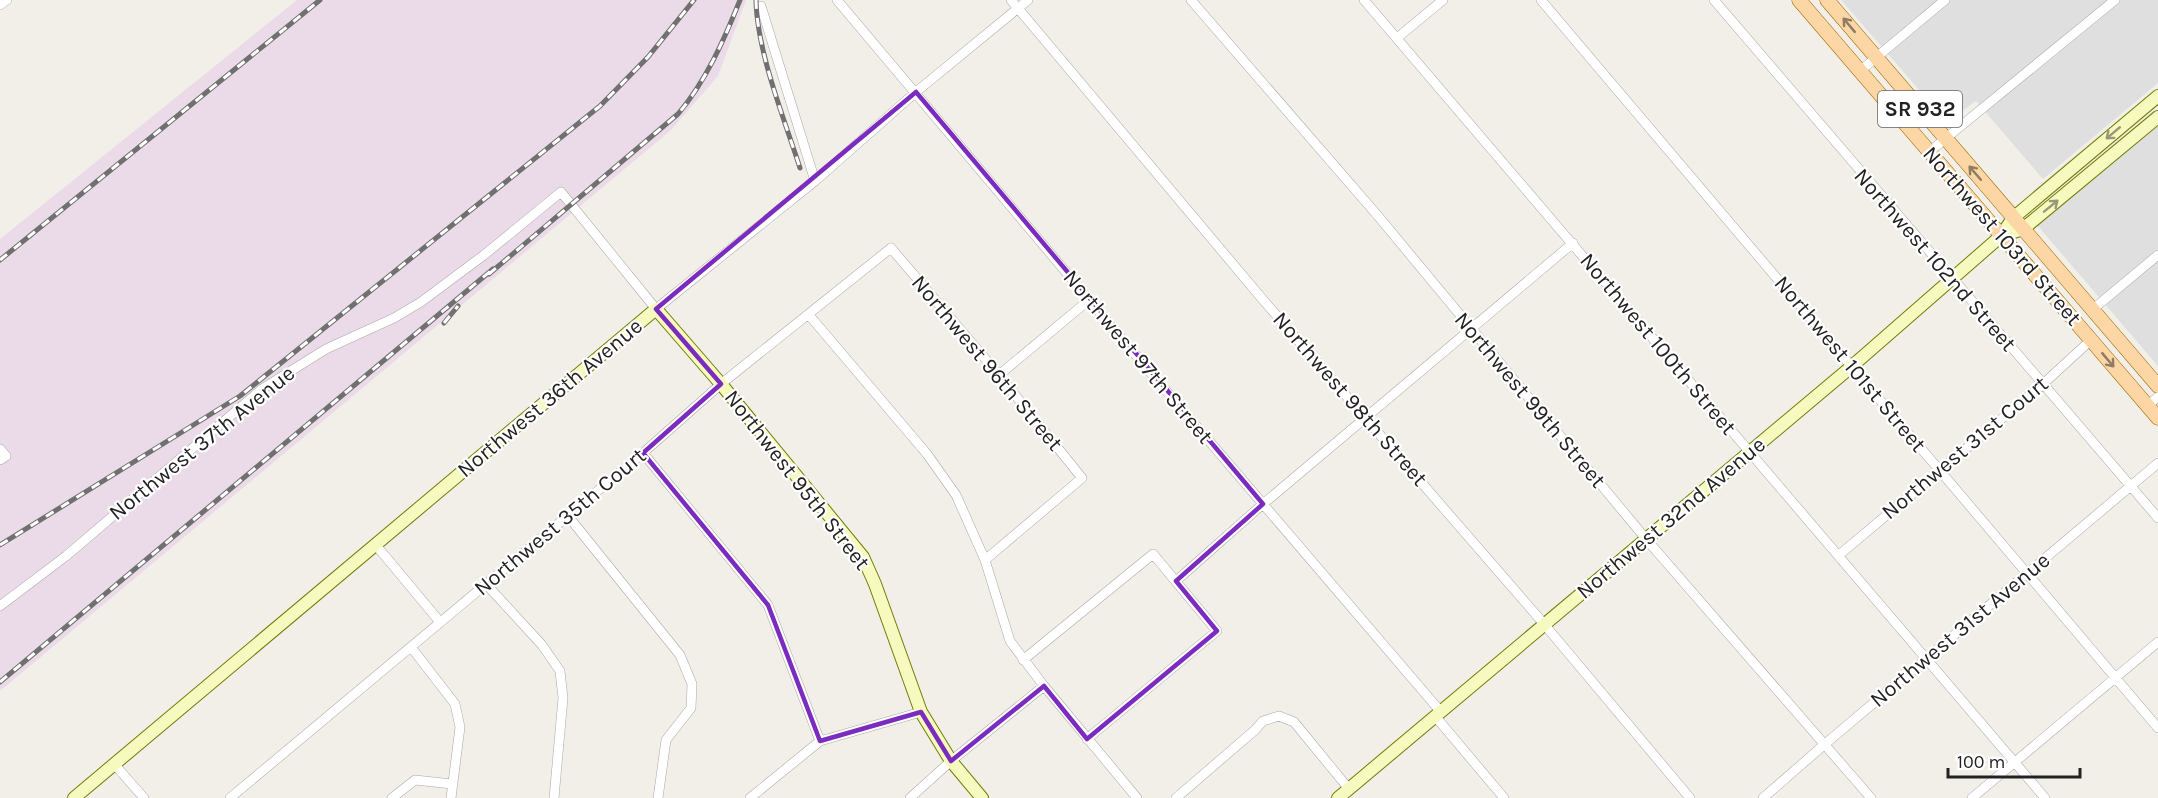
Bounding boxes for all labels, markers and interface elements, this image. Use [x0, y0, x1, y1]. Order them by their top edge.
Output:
one-way arrow [1842, 17, 1855, 33]
road number: SR 932 [1878, 91, 1962, 127]
one-way arrow [2106, 126, 2121, 140]
street label: Northwest 103rd Street [1917, 141, 2087, 331]
street label: Northwest 102nd Street [1848, 163, 2022, 357]
one-way arrow [1969, 165, 1982, 181]
one-way arrow [2042, 199, 2058, 212]
street label: Northwest 100th Street [1574, 248, 1742, 440]
street label: Northwest 97th Street [1058, 265, 1218, 449]
street label: Northwest 96th Street [906, 270, 1068, 456]
street label: Northwest 101st Street [1769, 271, 1931, 457]
street label: Northwest 98th Street [1267, 307, 1433, 491]
street label: Northwest 99th Street [1449, 307, 1611, 493]
street label: Northwest 36th Avenue [452, 313, 648, 483]
one-way arrow [2101, 352, 2115, 367]
street label: Northwest 37th Avenue [104, 360, 300, 526]
street label: Northwest 31st Court [1876, 371, 2054, 525]
street label: Northwest 95th Street [719, 385, 875, 575]
street label: Northwest 32nd Avenue [1571, 431, 1771, 605]
street label: Northwest 35th Court [469, 443, 651, 601]
street label: Northwest 31st Avenue [1865, 547, 2055, 713]
scale bar [1948, 741, 2080, 779]
text: 100 m [1957, 751, 2005, 773]

